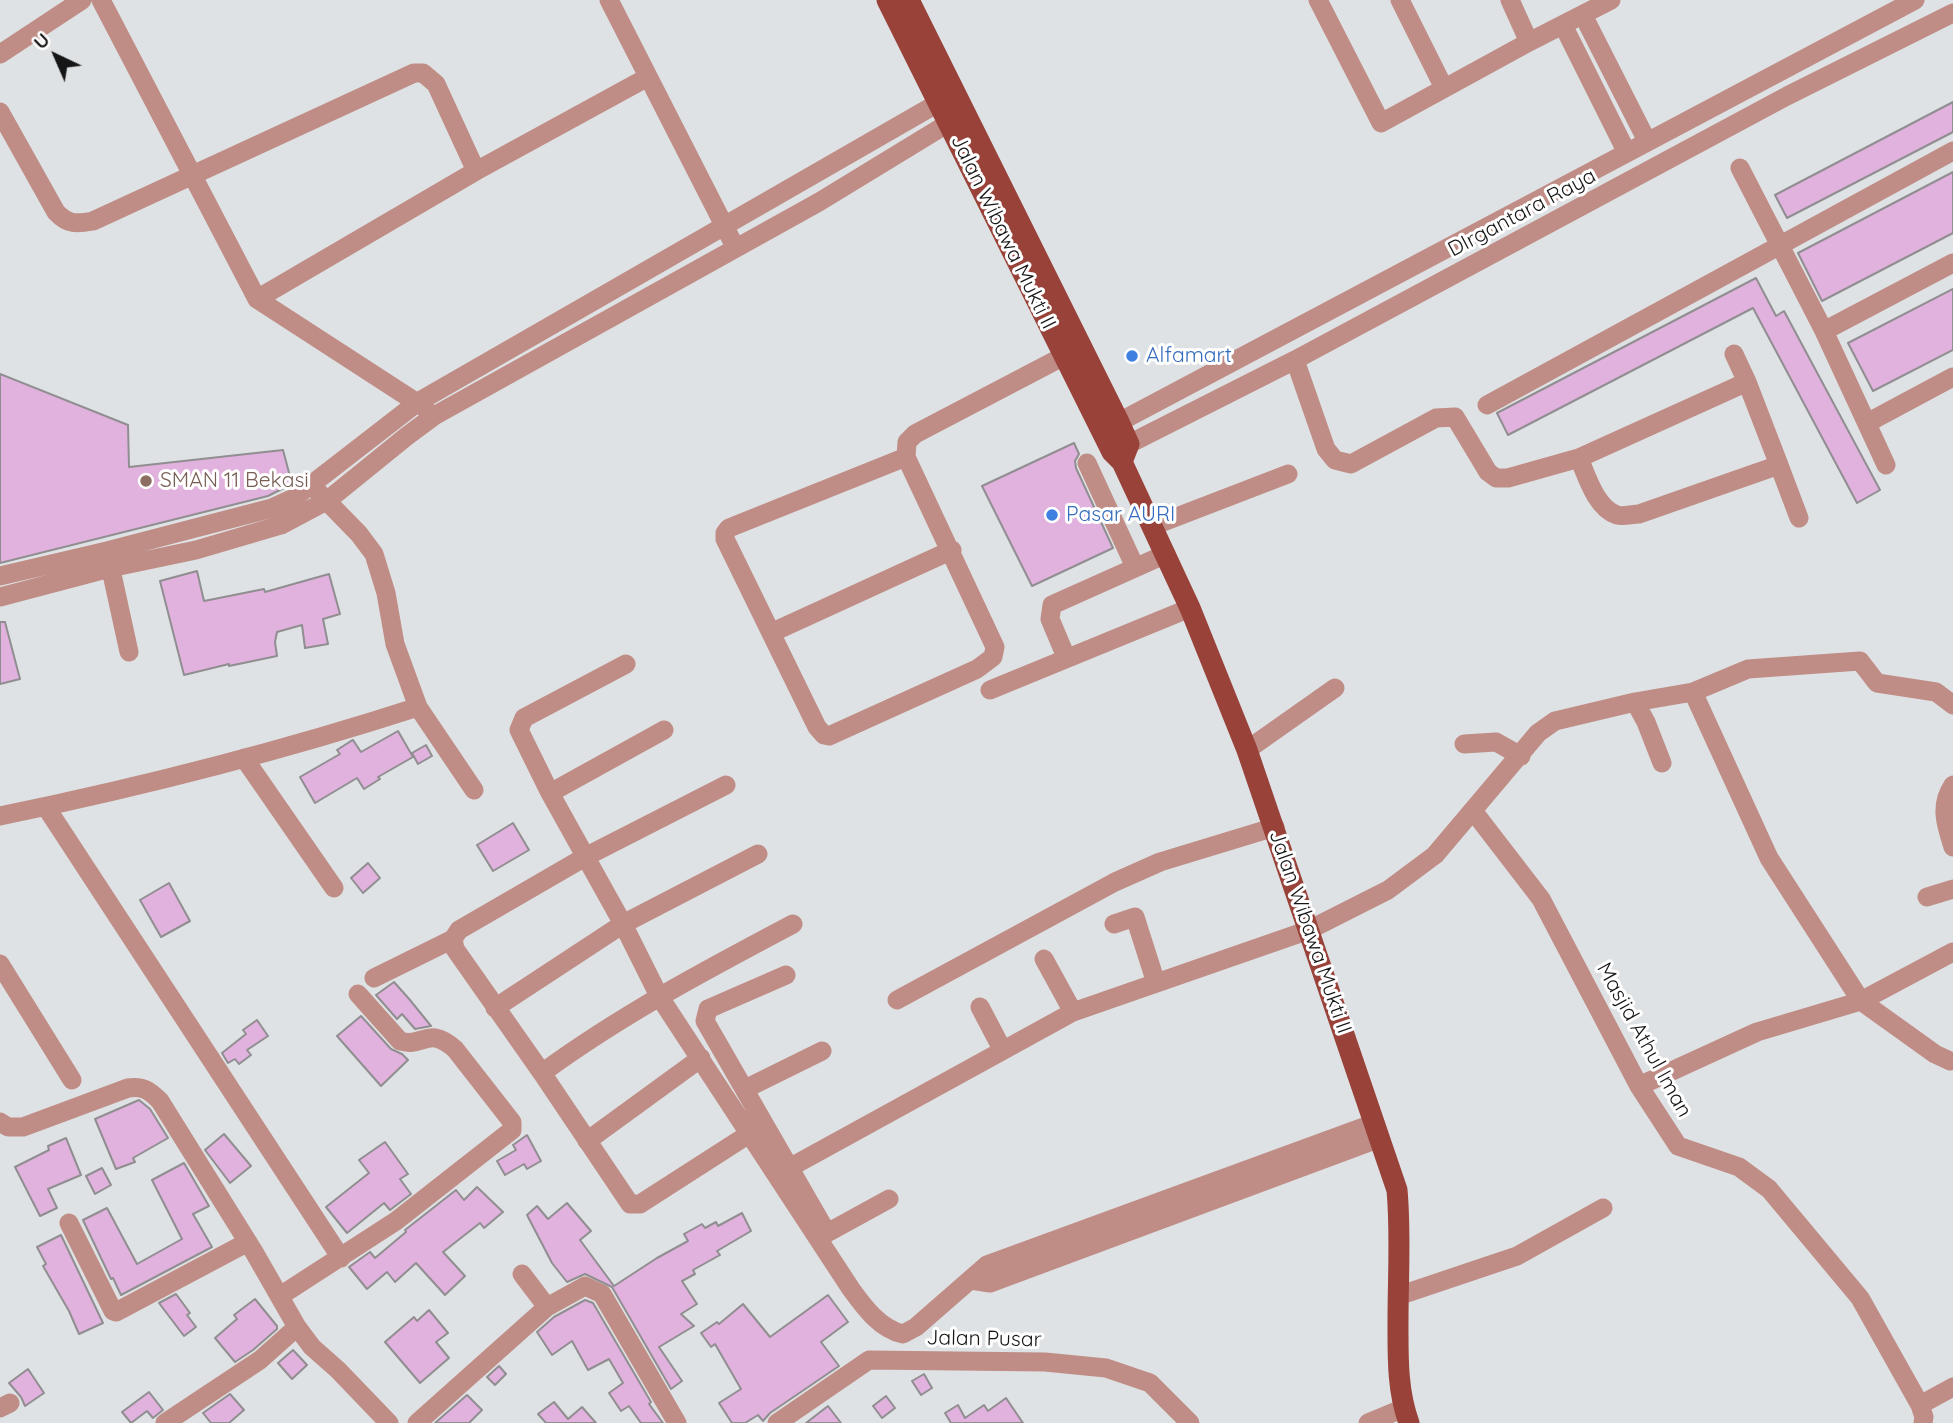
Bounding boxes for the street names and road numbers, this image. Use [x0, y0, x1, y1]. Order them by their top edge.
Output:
street label: Jalan Wibawa Mukti II [945, 131, 1061, 333]
street label: DIrgantara Raya [1444, 163, 1600, 263]
street label: Jalan Wibawa Mukti II [1263, 827, 1357, 1037]
street label: Masjid Athul Iman [1591, 958, 1697, 1122]
street label: Jalan Pusar [926, 1325, 1042, 1353]

